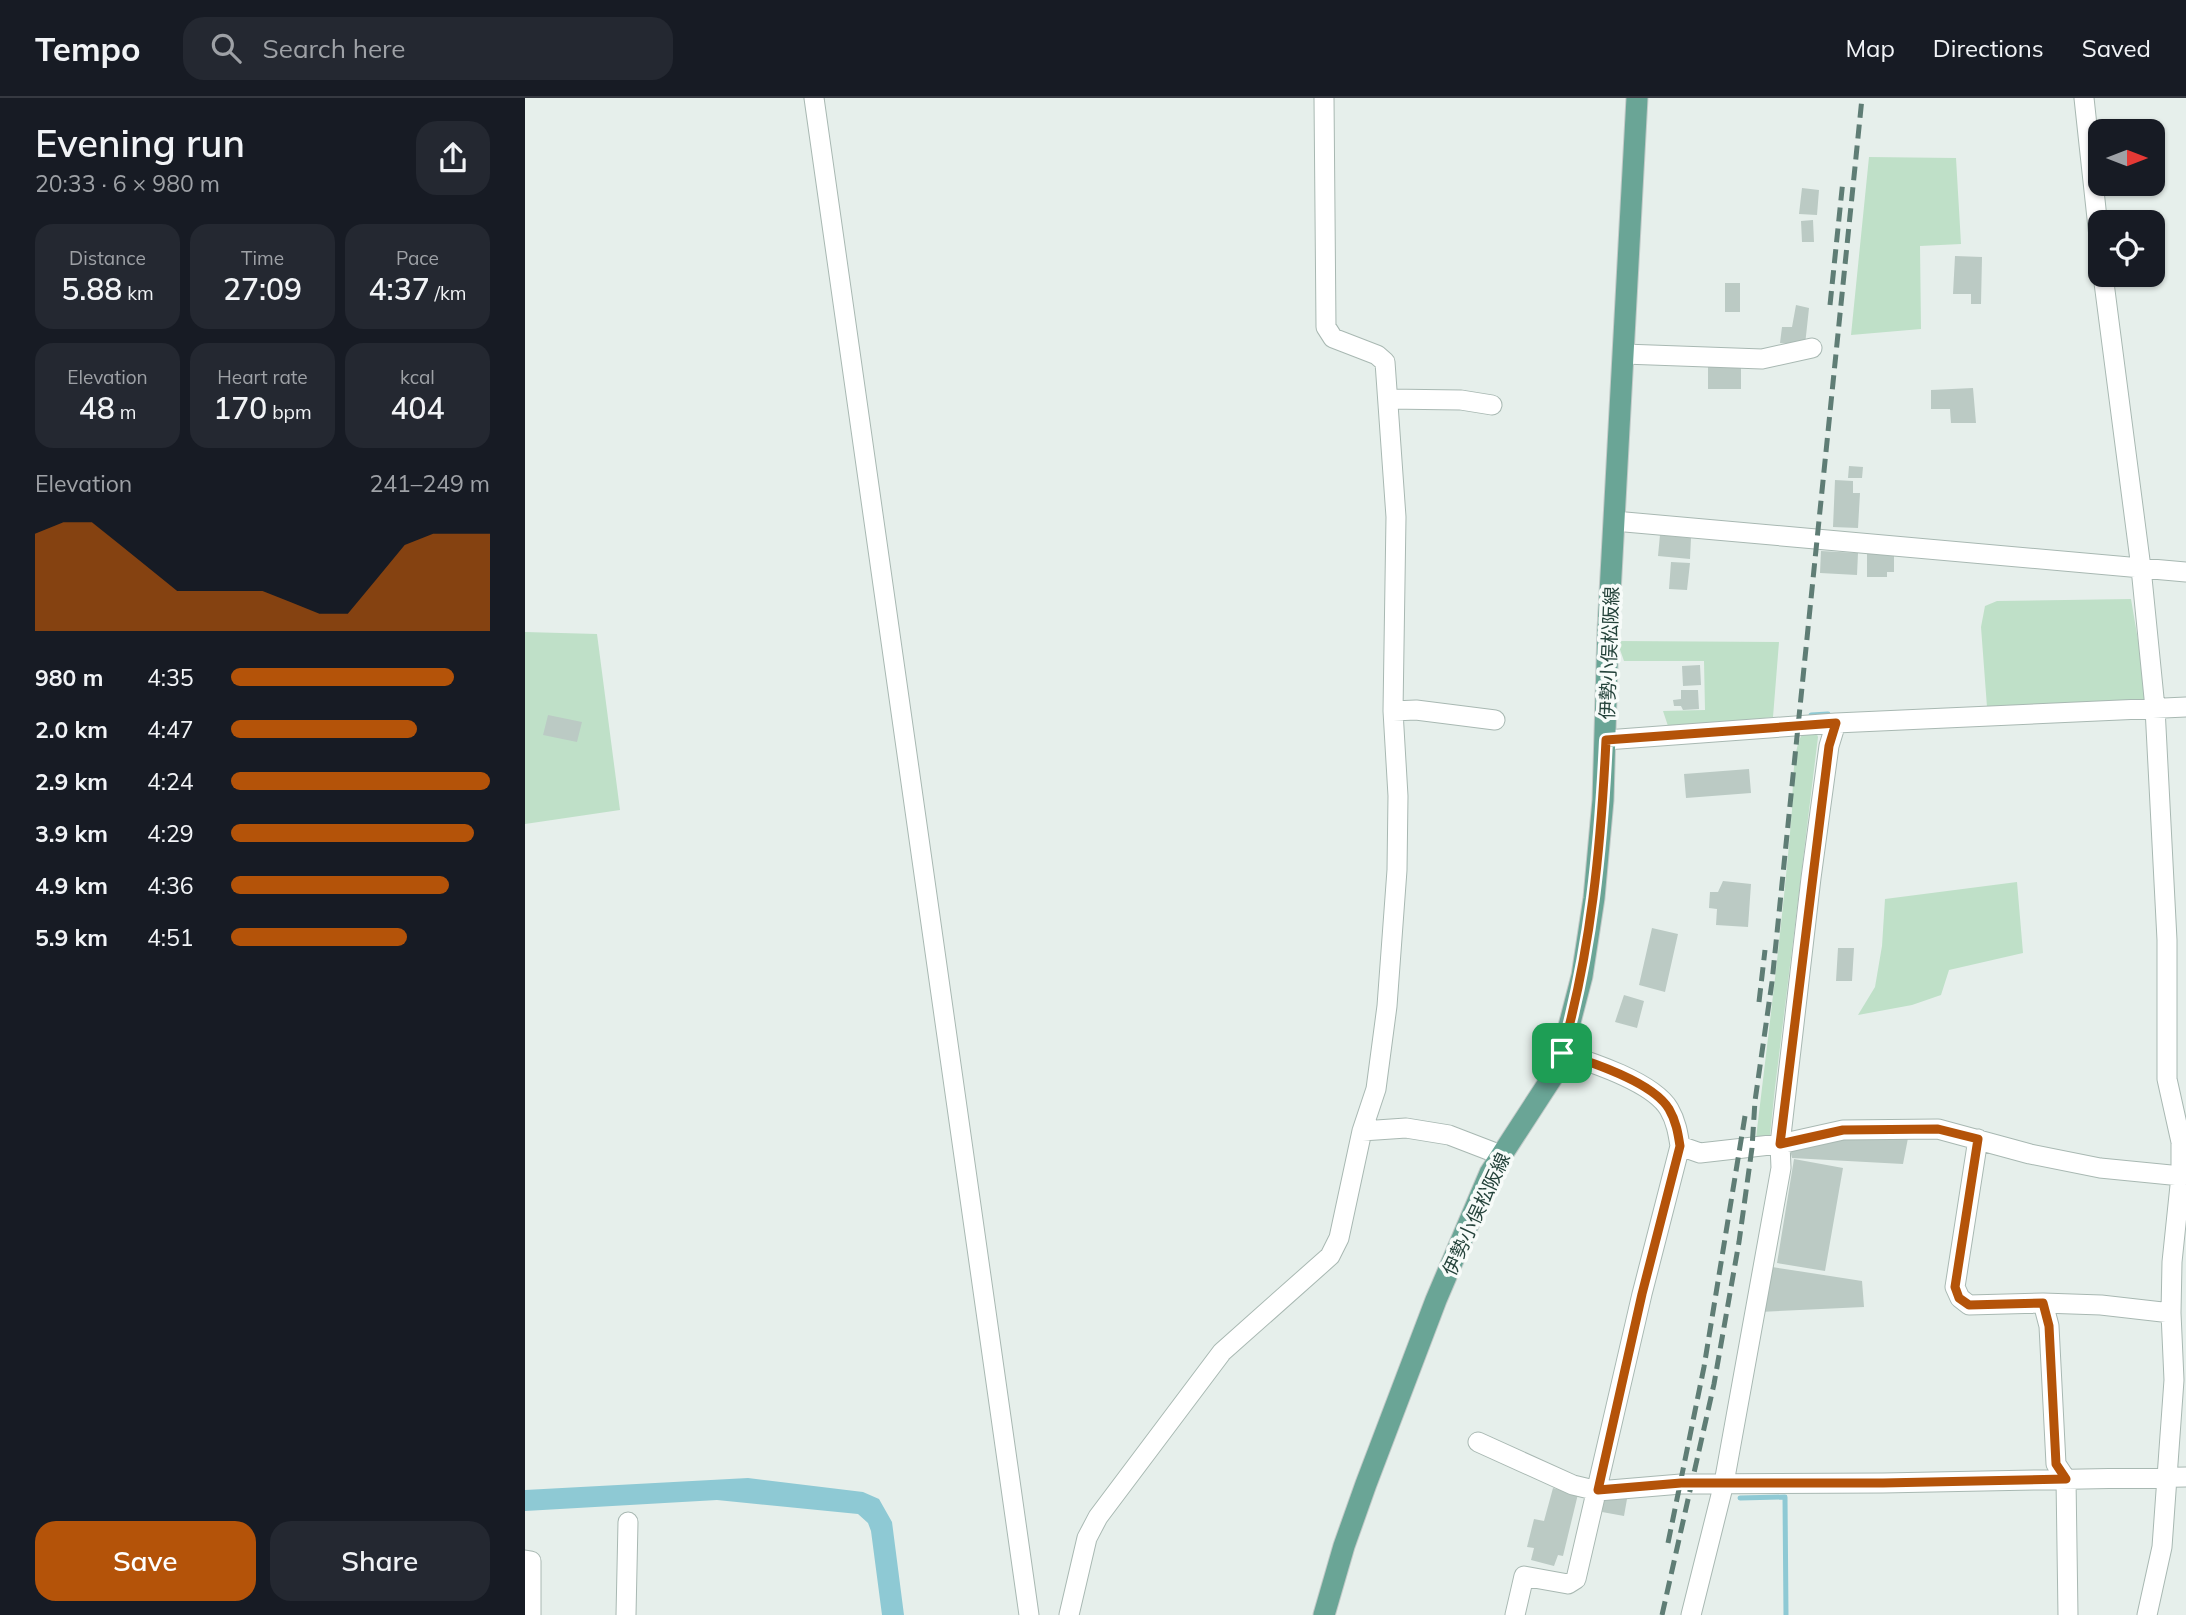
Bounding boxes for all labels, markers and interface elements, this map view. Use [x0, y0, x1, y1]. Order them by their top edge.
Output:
search box [183, 17, 673, 80]
text: Tempo [35, 28, 141, 69]
icon: search [207, 29, 245, 67]
text: Search here [263, 32, 406, 65]
text: Map [1845, 33, 1895, 63]
text: Directions [1933, 33, 2044, 63]
text: Saved [2082, 33, 2151, 63]
text: Evening run [35, 119, 245, 167]
north arrow [2088, 119, 2165, 196]
map controls [2088, 119, 2165, 287]
button: share [416, 121, 490, 195]
text: 20:33 · 6 × 980 m [35, 169, 220, 198]
button: locate [2088, 210, 2165, 287]
text: Distance [69, 246, 146, 270]
text: Time [241, 246, 284, 270]
text: Pace [396, 246, 439, 270]
text: 5.88 [61, 270, 122, 308]
text: 27:09 [223, 270, 302, 308]
text: 4:37 [369, 270, 430, 308]
text: km [122, 281, 154, 305]
text: /km [430, 281, 466, 305]
text: Elevation [67, 365, 148, 389]
text: Heart rate [217, 365, 308, 389]
text: kcal [400, 365, 435, 389]
text: 48 [79, 389, 115, 427]
text: 170 [213, 389, 267, 427]
text: 404 [391, 389, 445, 427]
text: m [115, 400, 136, 424]
text: bpm [267, 400, 312, 424]
text: Elevation [35, 469, 132, 498]
text: 241–249 m [369, 469, 490, 498]
street label: 伊勢小俣松阪線 [1595, 586, 1623, 720]
text: 980 m [35, 663, 103, 692]
text: 4:35 [147, 663, 194, 692]
text: 2.0 km [35, 715, 108, 744]
text: 4:47 [147, 715, 194, 744]
text: 2.9 km [35, 767, 108, 796]
text: 4:24 [147, 767, 194, 796]
text: 3.9 km [35, 819, 108, 848]
text: 4:29 [147, 819, 194, 848]
text: 4.9 km [35, 871, 108, 900]
text: 4:36 [147, 871, 194, 900]
text: 5.9 km [35, 923, 108, 952]
text: 4:51 [147, 923, 194, 952]
pin [1532, 1023, 1592, 1083]
icon: arrive [1543, 1034, 1581, 1072]
street label: 伊勢小俣松阪線 [1437, 1149, 1515, 1279]
button: Save [35, 1521, 256, 1601]
button: Share [270, 1521, 490, 1601]

